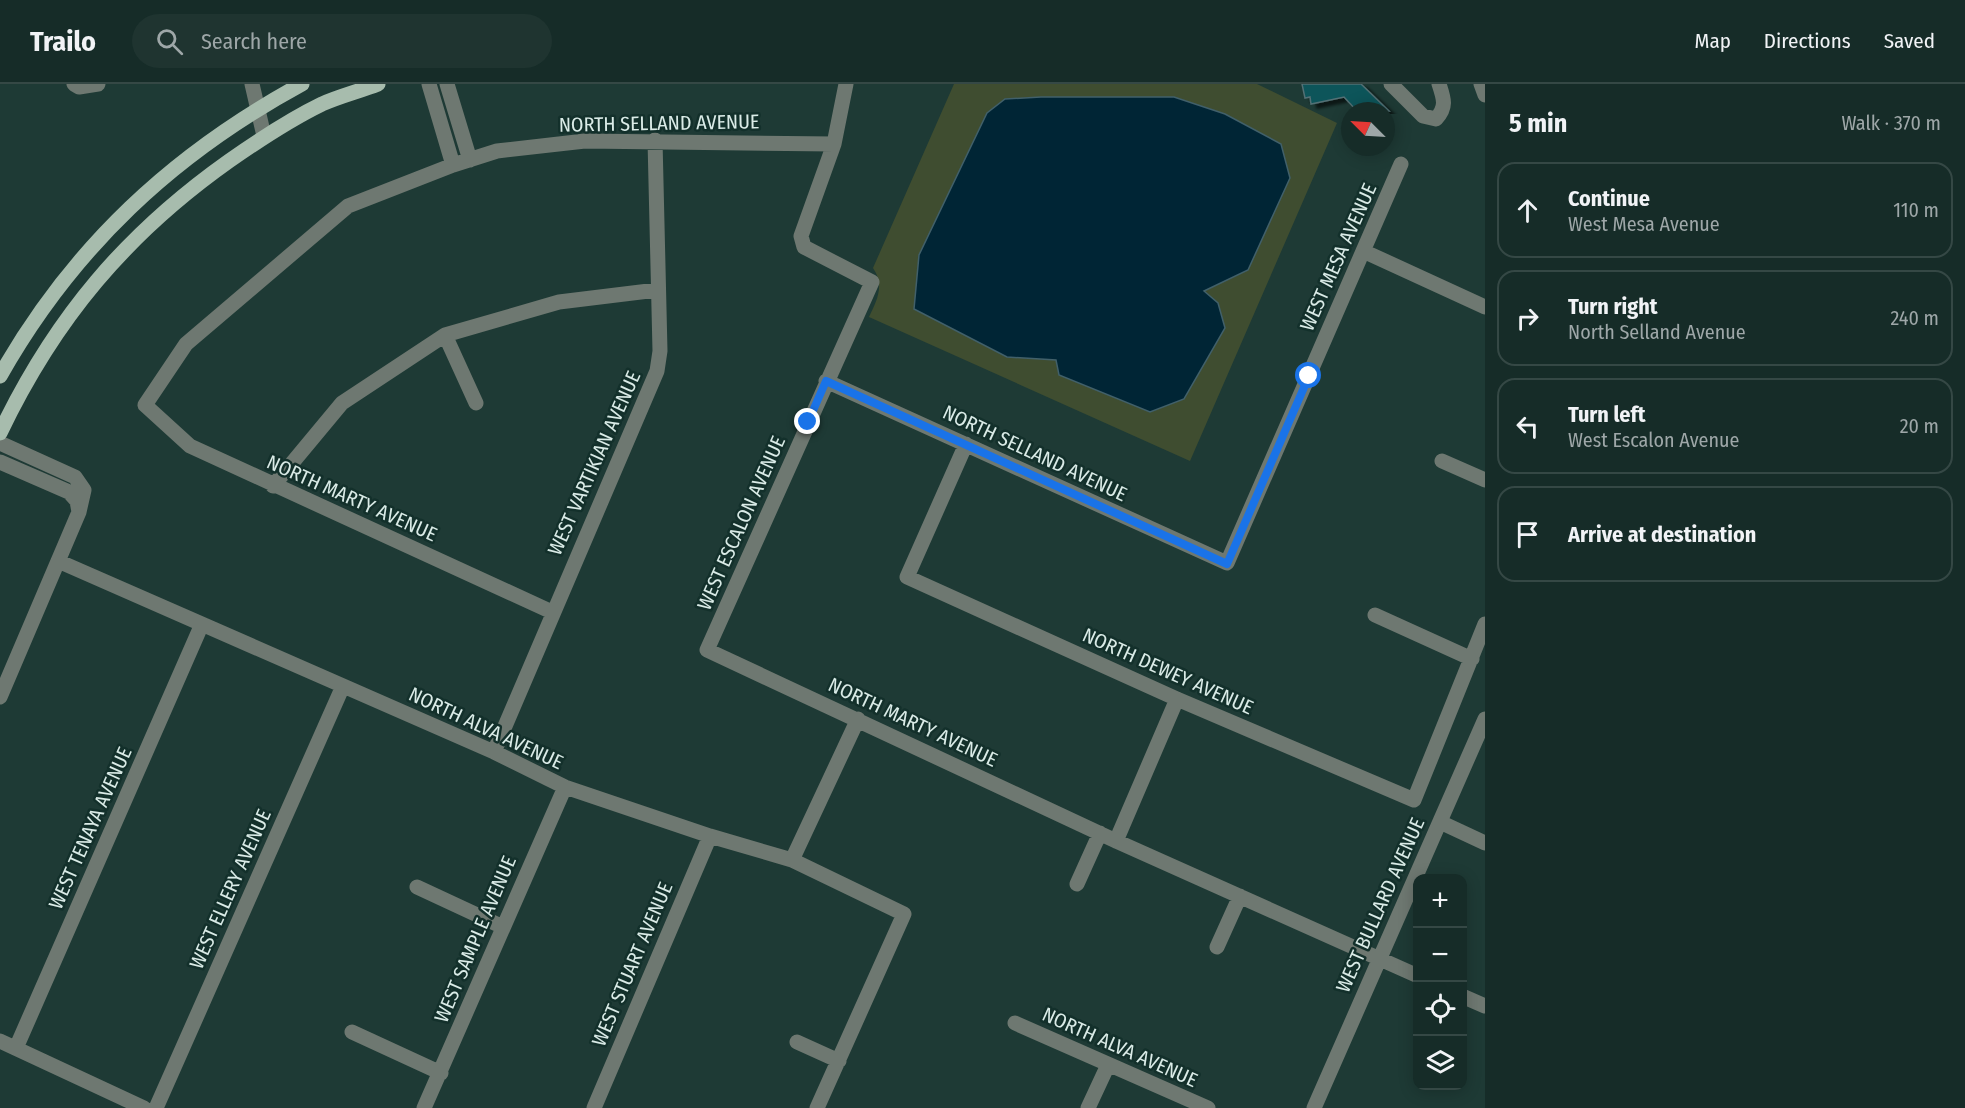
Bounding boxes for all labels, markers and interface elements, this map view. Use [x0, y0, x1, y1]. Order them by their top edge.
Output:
search box [132, 14, 552, 68]
text: Trailo [30, 25, 96, 58]
icon: search [153, 25, 186, 58]
text: Search here [201, 28, 307, 55]
text: Map [1694, 28, 1731, 54]
text: Directions [1764, 28, 1851, 54]
text: Saved [1884, 28, 1935, 54]
north arrow [1341, 102, 1395, 156]
text: 5 min [1509, 108, 1567, 139]
street label: NORTH SELLAND AVENUE [559, 109, 759, 137]
text: Walk · 370 m [1841, 111, 1941, 135]
street label: WEST MESA AVENUE [1295, 179, 1381, 335]
text: Continue [1568, 185, 1650, 212]
icon: ahead [1511, 194, 1544, 227]
text: 110 m [1893, 198, 1939, 222]
text: West Mesa Avenue [1568, 212, 1720, 236]
text: Turn right [1568, 293, 1657, 320]
icon: right [1511, 302, 1544, 335]
text: 240 m [1890, 306, 1939, 330]
text: North Selland Avenue [1568, 320, 1746, 344]
route start [1295, 362, 1321, 388]
street label: WEST VARTIKIAN AVENUE [543, 367, 645, 559]
street label: NORTH SELLAND AVENUE [939, 400, 1131, 506]
text: Turn left [1568, 401, 1646, 428]
route end [794, 408, 820, 434]
icon: left [1511, 410, 1544, 443]
text: 20 m [1900, 414, 1939, 438]
text: West Escalon Avenue [1568, 428, 1739, 452]
street label: WEST ESCALON AVENUE [692, 432, 790, 614]
street label: NORTH MARTY AVENUE [263, 450, 441, 546]
icon: arrive [1511, 518, 1544, 551]
text: Arrive at destination [1568, 521, 1756, 548]
street label: NORTH DEWEY AVENUE [1079, 623, 1257, 719]
street label: NORTH MARTY AVENUE [825, 672, 1001, 772]
street label: NORTH ALVA AVENUE [405, 682, 567, 774]
street label: WEST TENAYA AVENUE [43, 743, 137, 913]
street label: WEST ELLERY AVENUE [184, 805, 276, 973]
street label: WEST BULLARD AVENUE [1331, 814, 1429, 996]
street label: WEST SAMPLE AVENUE [429, 852, 521, 1026]
map controls [1413, 874, 1467, 1090]
button: + [1413, 874, 1467, 928]
street label: WEST STUART AVENUE [587, 878, 677, 1050]
button: − [1413, 928, 1467, 982]
button: locate [1413, 982, 1467, 1036]
street label: NORTH ALVA AVENUE [1039, 1002, 1201, 1092]
button: layers [1413, 1036, 1467, 1090]

